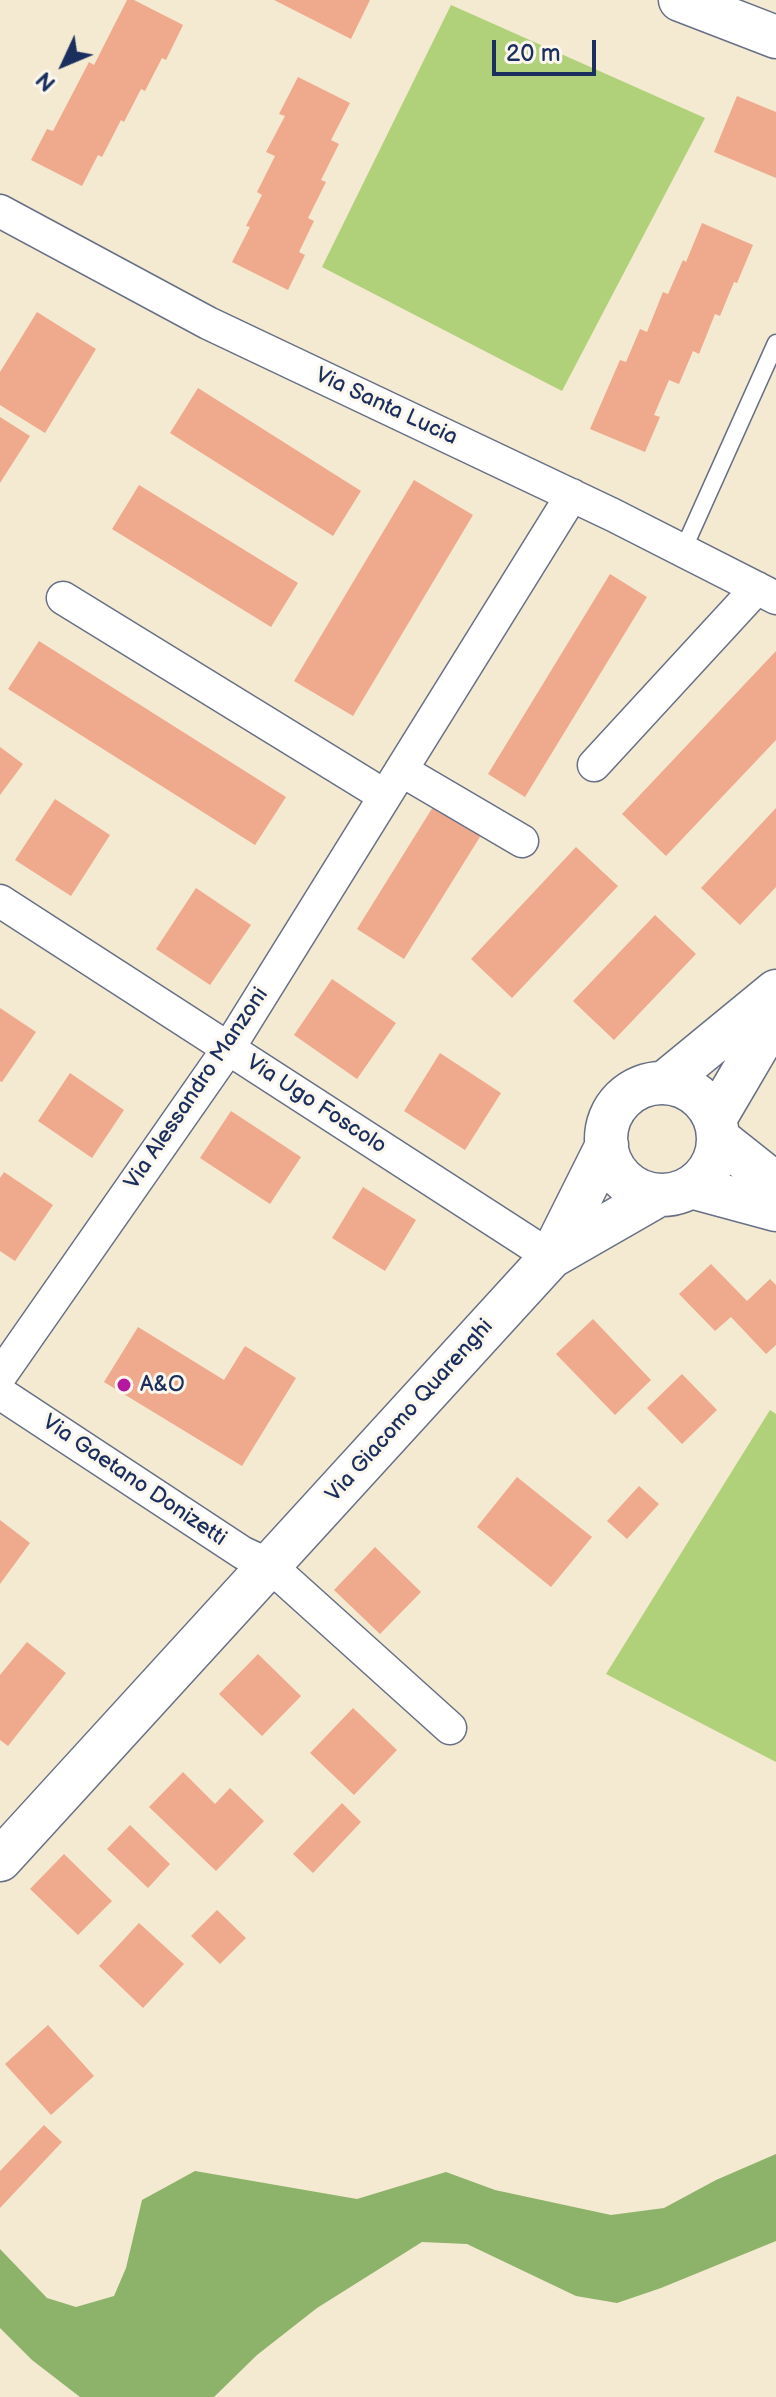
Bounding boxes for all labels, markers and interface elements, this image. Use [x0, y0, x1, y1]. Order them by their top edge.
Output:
north arrow [24, 24, 104, 104]
scale bar [496, 24, 600, 74]
text: 20 m [506, 39, 561, 68]
text: N [31, 66, 62, 96]
street label: Via Santa Lucia [311, 362, 461, 452]
street label: Via Alessandro Manzoni [120, 983, 274, 1195]
street label: Via Ugo Foscolo [241, 1050, 391, 1160]
street label: Via Giacomo Quarenghi [321, 1314, 499, 1508]
place label: A&O [140, 1372, 185, 1398]
marker: A&O [115, 1376, 133, 1394]
street label: Via Gaetano Donizetti [37, 1410, 231, 1552]

